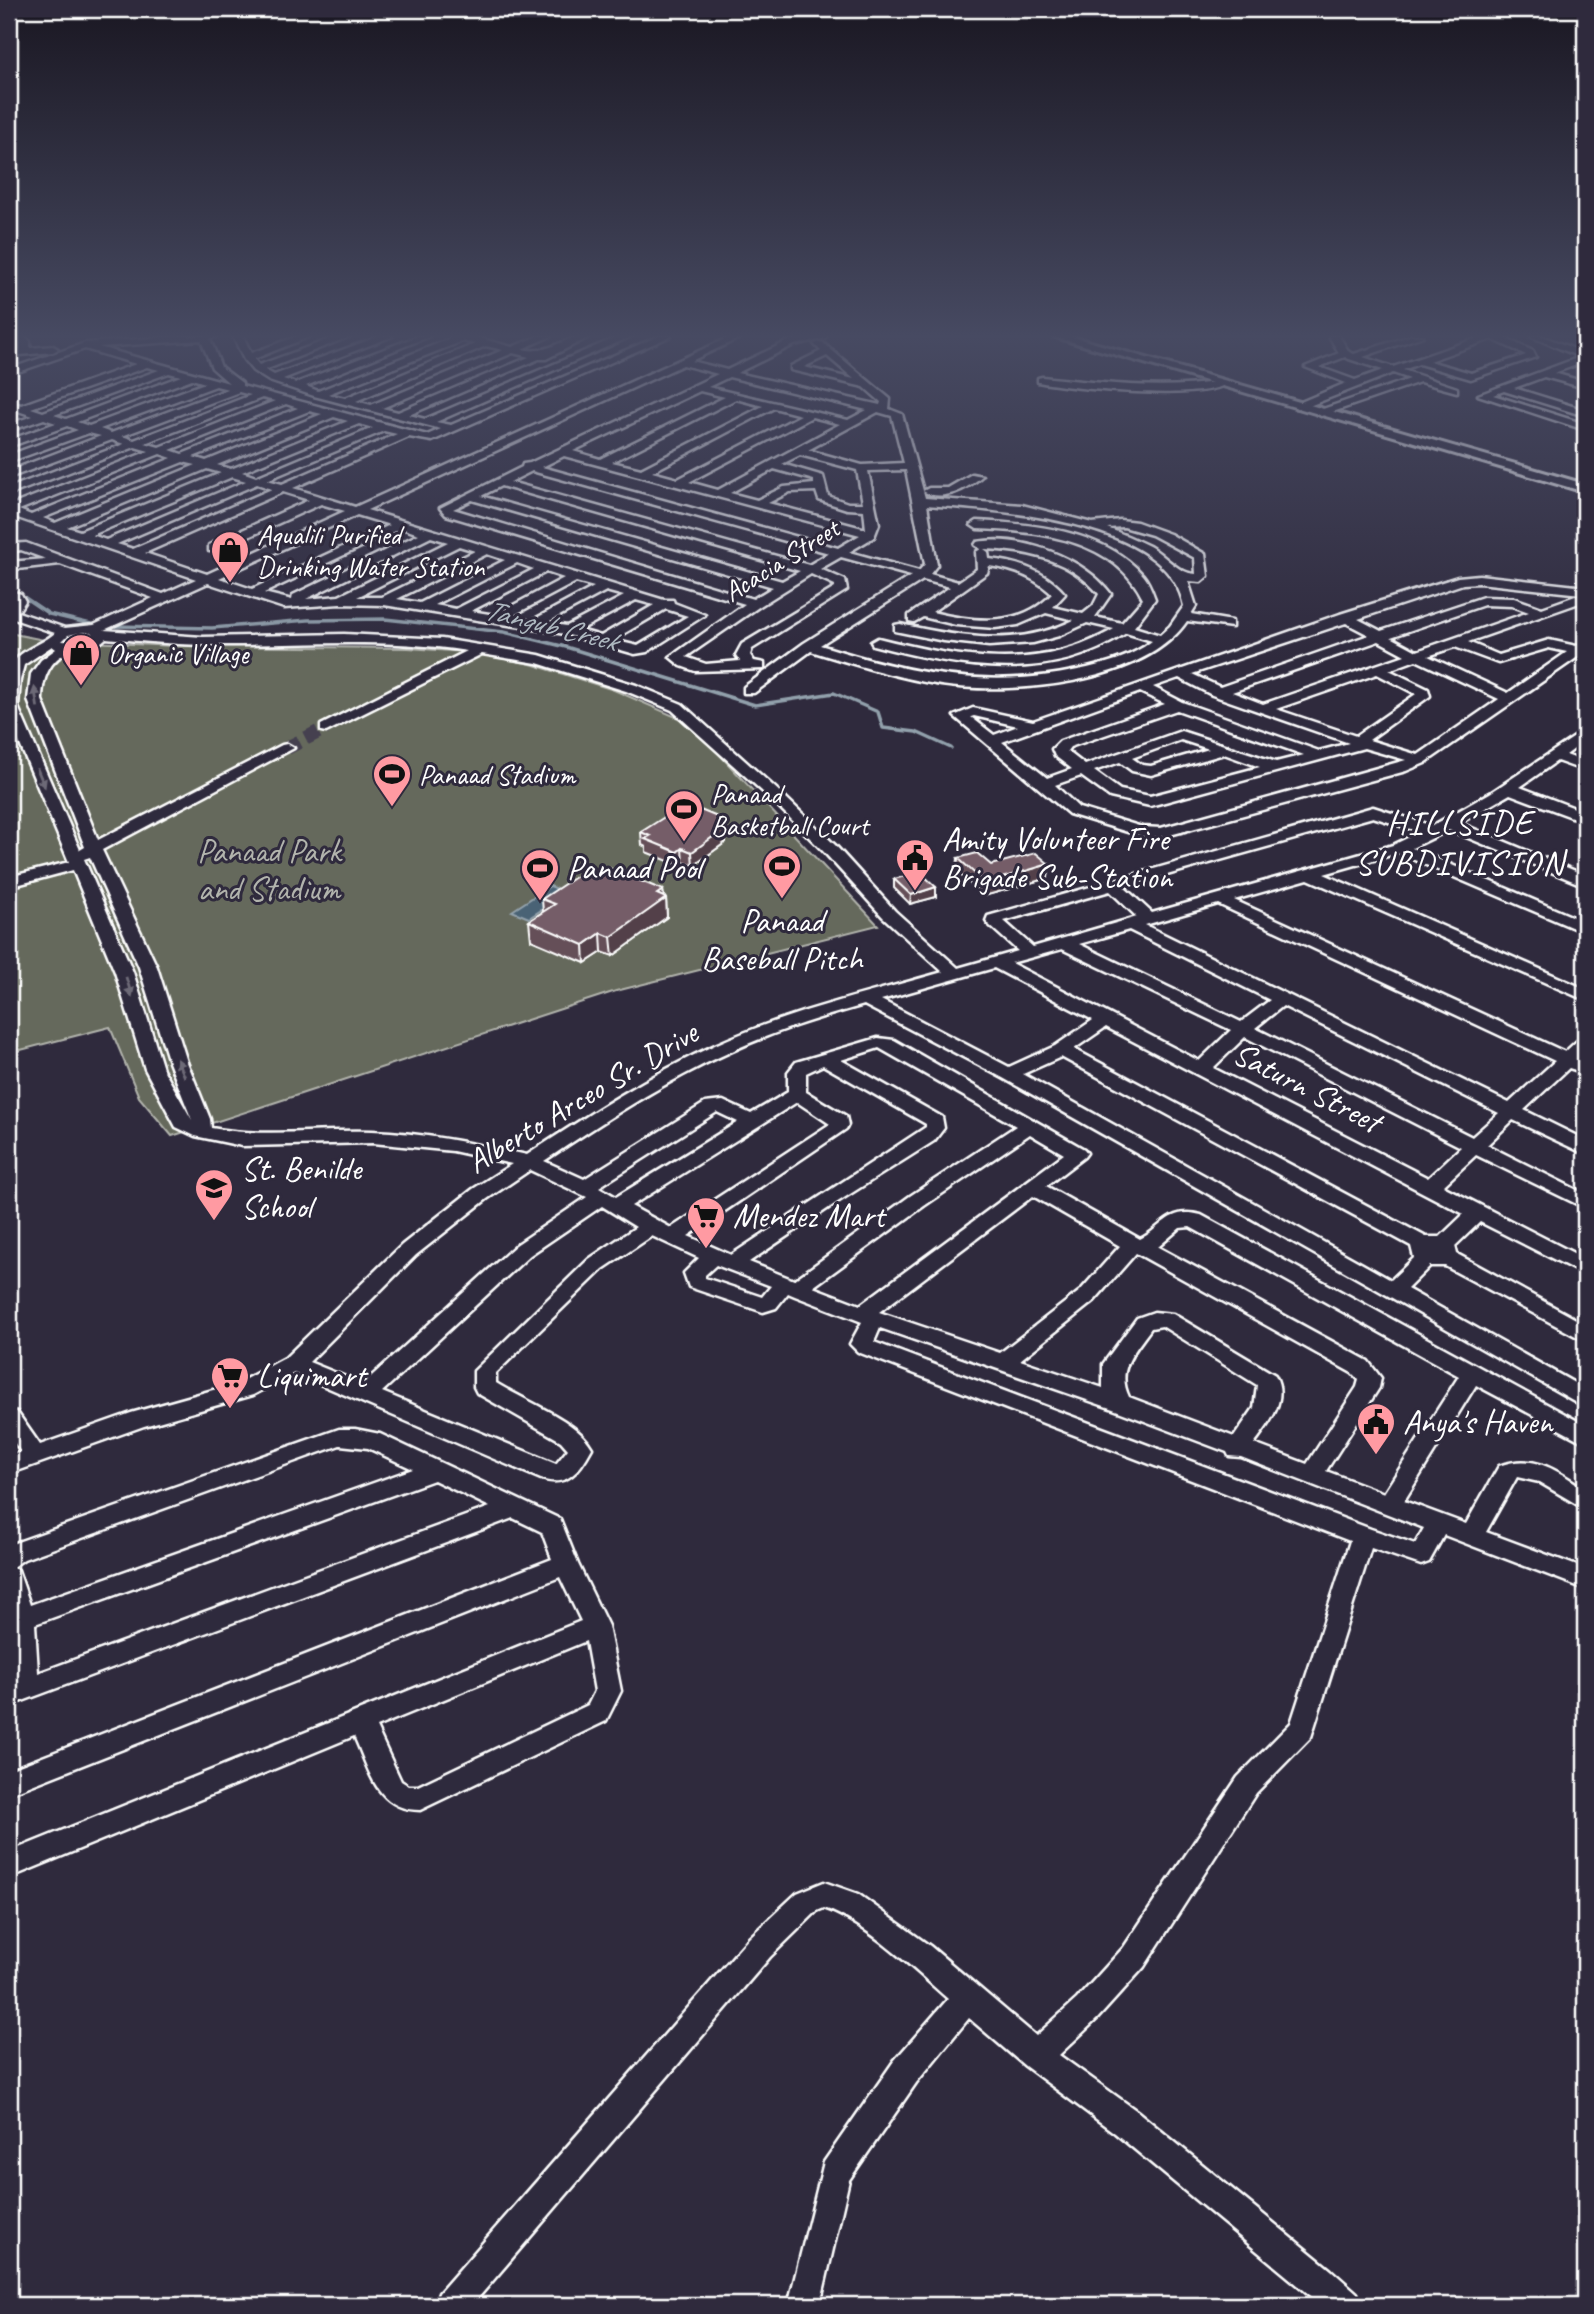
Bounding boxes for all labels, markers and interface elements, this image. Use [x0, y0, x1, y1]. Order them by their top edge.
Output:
street label: Acacia Street [717, 509, 848, 609]
place label: Aqualili Purified Drinking Water Station [257, 517, 486, 584]
shop icon: Aqualili Purified Drinking Water Station [209, 529, 251, 584]
water label: Tangub Creek [481, 590, 626, 661]
shop icon: Organic Village [60, 632, 102, 687]
place label: Organic Village [108, 636, 250, 671]
one-way arrow [30, 686, 41, 708]
sports icon: Panaad Stadium [371, 753, 413, 808]
place label: Panaad Stadium [419, 757, 577, 792]
one-way arrow [36, 767, 47, 788]
place label: Panaad Basketball Court [711, 776, 871, 843]
sports icon: Panaad Basketball Court [663, 788, 705, 843]
district label: HILLSIDE SUBDIVISION [1355, 800, 1568, 885]
place label: Amity Volunteer Fire Brigade Sub-Station [942, 818, 1174, 898]
park label: Panaad Park and Stadium [197, 830, 344, 910]
public building icon: Amity Volunteer Fire Brigade Sub-Station [894, 837, 936, 892]
sports icon: Panaad Baseball Pitch [761, 845, 803, 900]
sports icon: Panaad Pool [519, 847, 561, 902]
place label: Panaad Pool [567, 847, 707, 889]
place label: Panaad Baseball Pitch [702, 900, 864, 980]
one-way arrow [124, 977, 135, 998]
street label: Alberto Arceo Sr. Drive [459, 1010, 707, 1183]
street label: Saturn Street [1226, 1032, 1391, 1144]
one-way arrow [175, 1057, 186, 1078]
place label: St. Benilde School [241, 1148, 364, 1228]
school or university icon: St. Benilde School [193, 1167, 235, 1222]
supermarket icon: Mendez Mart [685, 1195, 727, 1250]
place label: Mendez Mart [733, 1195, 888, 1237]
supermarket icon: Liquimart [209, 1355, 251, 1410]
place label: Liquimart [257, 1355, 369, 1397]
public building icon: Anya's Haven [1355, 1401, 1397, 1456]
place label: Anya's Haven [1403, 1401, 1555, 1443]

